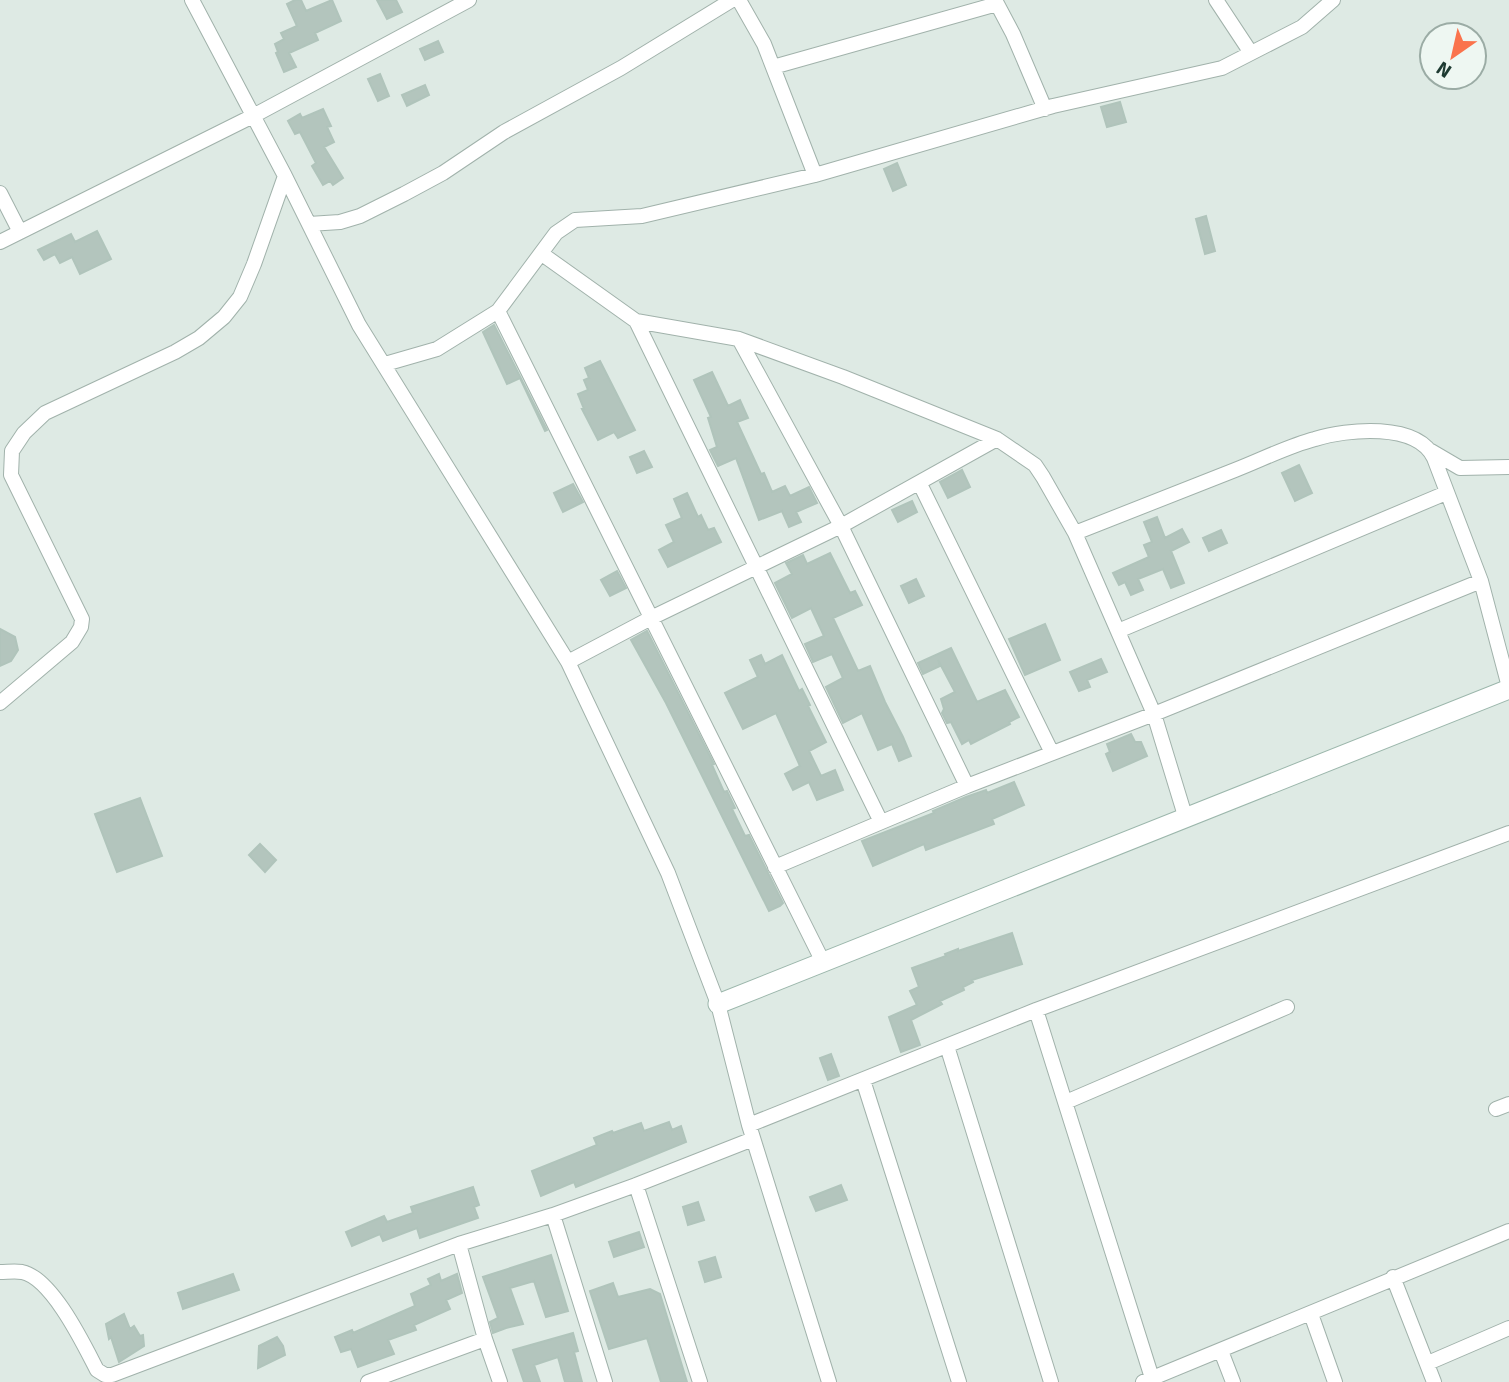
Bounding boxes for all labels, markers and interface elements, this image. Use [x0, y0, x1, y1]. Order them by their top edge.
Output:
north arrow [1418, 21, 1488, 91]
text: N [1432, 56, 1456, 83]

